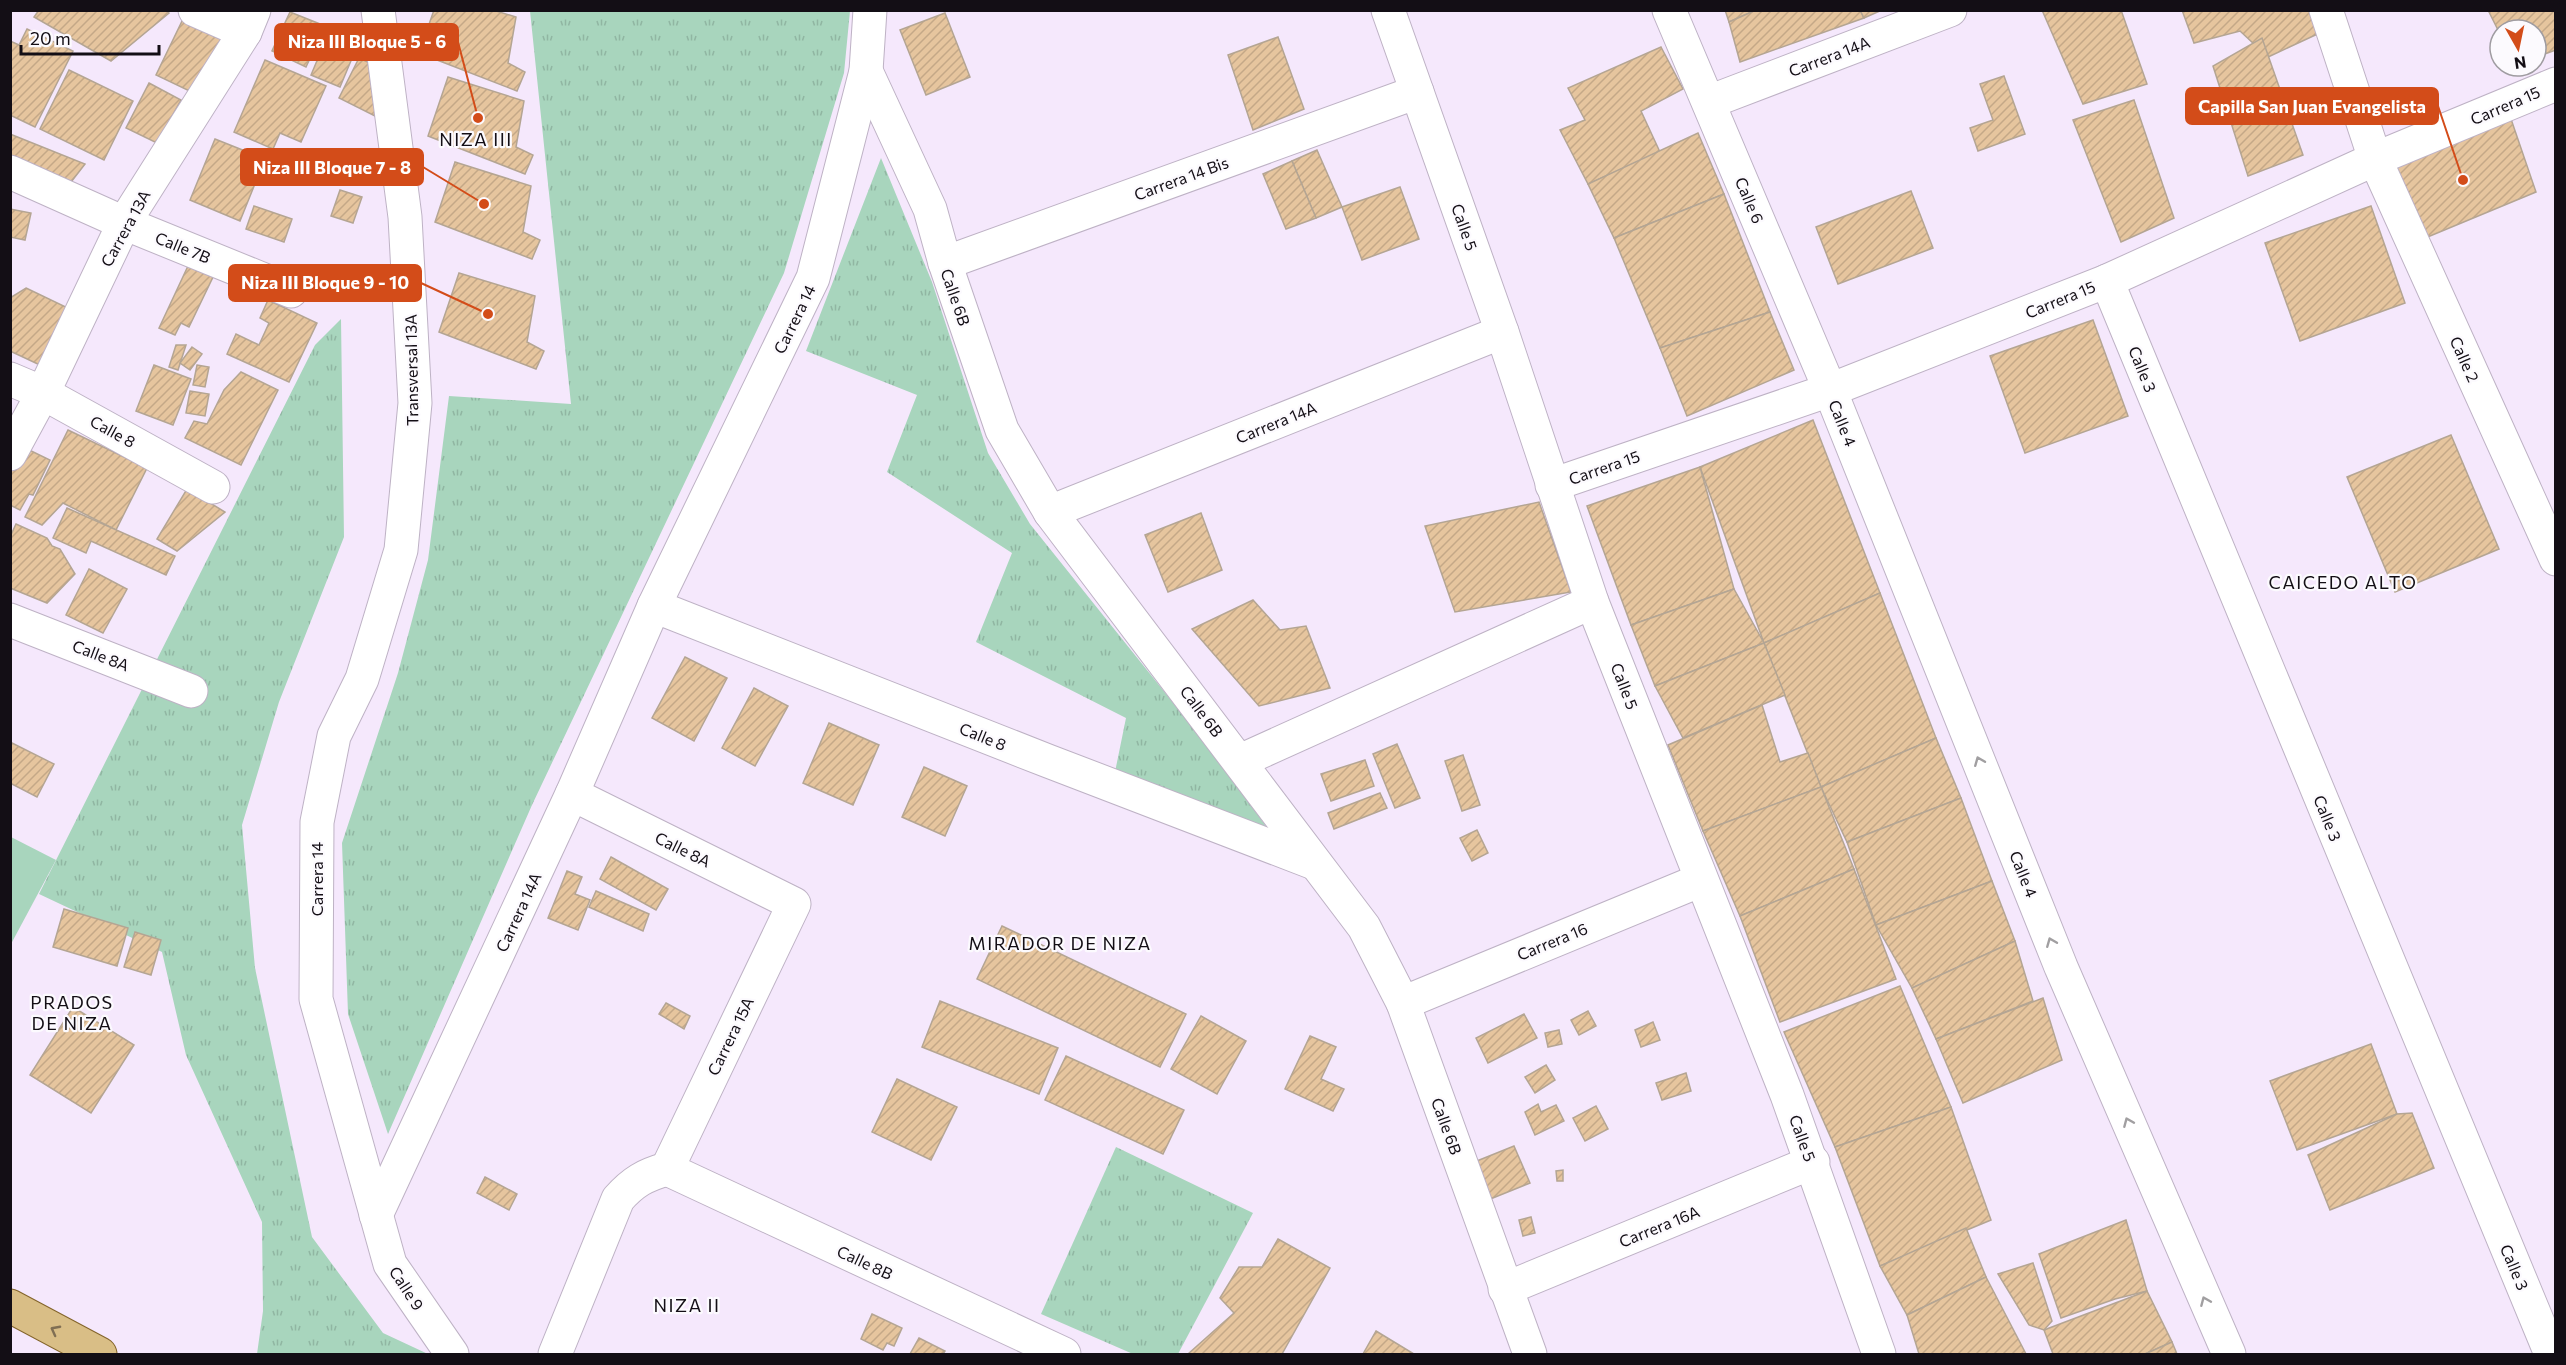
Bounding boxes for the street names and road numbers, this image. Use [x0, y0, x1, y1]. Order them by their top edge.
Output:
street label: Carrera 14A [1786, 32, 1872, 80]
street label: Carrera 15 [2467, 82, 2543, 128]
street label: Carrera 14 Bis [1131, 152, 1231, 204]
street label: Calle 6 [1732, 174, 1768, 226]
street label: Carrera 13A [96, 186, 154, 270]
street label: Calle 5 [1448, 201, 1482, 253]
street label: Calle 7B [153, 227, 213, 267]
street label: Calle 6B [937, 266, 975, 328]
street label: Carrera 15 [2022, 276, 2098, 322]
street label: Carrera 14 [769, 281, 819, 357]
street label: Transversal 13A [401, 314, 421, 426]
street label: Calle 2 [2447, 333, 2483, 385]
street label: Calle 3 [2125, 343, 2161, 395]
street label: Carrera 14A [1233, 397, 1319, 447]
street label: Calle 4 [1825, 397, 1861, 449]
street label: Calle 8 [87, 411, 139, 451]
street label: Carrera 15 [1566, 446, 1642, 488]
street label: Calle 8A [70, 635, 132, 675]
street label: Calle 5 [1608, 660, 1642, 712]
street label: Calle 6B [1177, 682, 1227, 740]
street label: Calle 8 [957, 718, 1009, 754]
street label: Calle 3 [2310, 792, 2346, 844]
street label: Calle 8A [652, 827, 714, 871]
street label: Carrera 14 [307, 841, 326, 916]
street label: Calle 4 [2006, 848, 2042, 900]
street label: Carrera 14A [491, 869, 545, 955]
street label: Carrera 16 [1514, 918, 1590, 964]
street label: Carrera 15A [703, 994, 757, 1078]
street label: Calle 6B [1428, 1095, 1466, 1157]
street label: Calle 5 [1786, 1112, 1820, 1164]
street label: Carrera 16A [1616, 1201, 1702, 1251]
street label: Calle 8B [834, 1241, 896, 1283]
street label: Calle 3 [2497, 1241, 2533, 1293]
street label: Calle 9 [386, 1262, 428, 1314]

